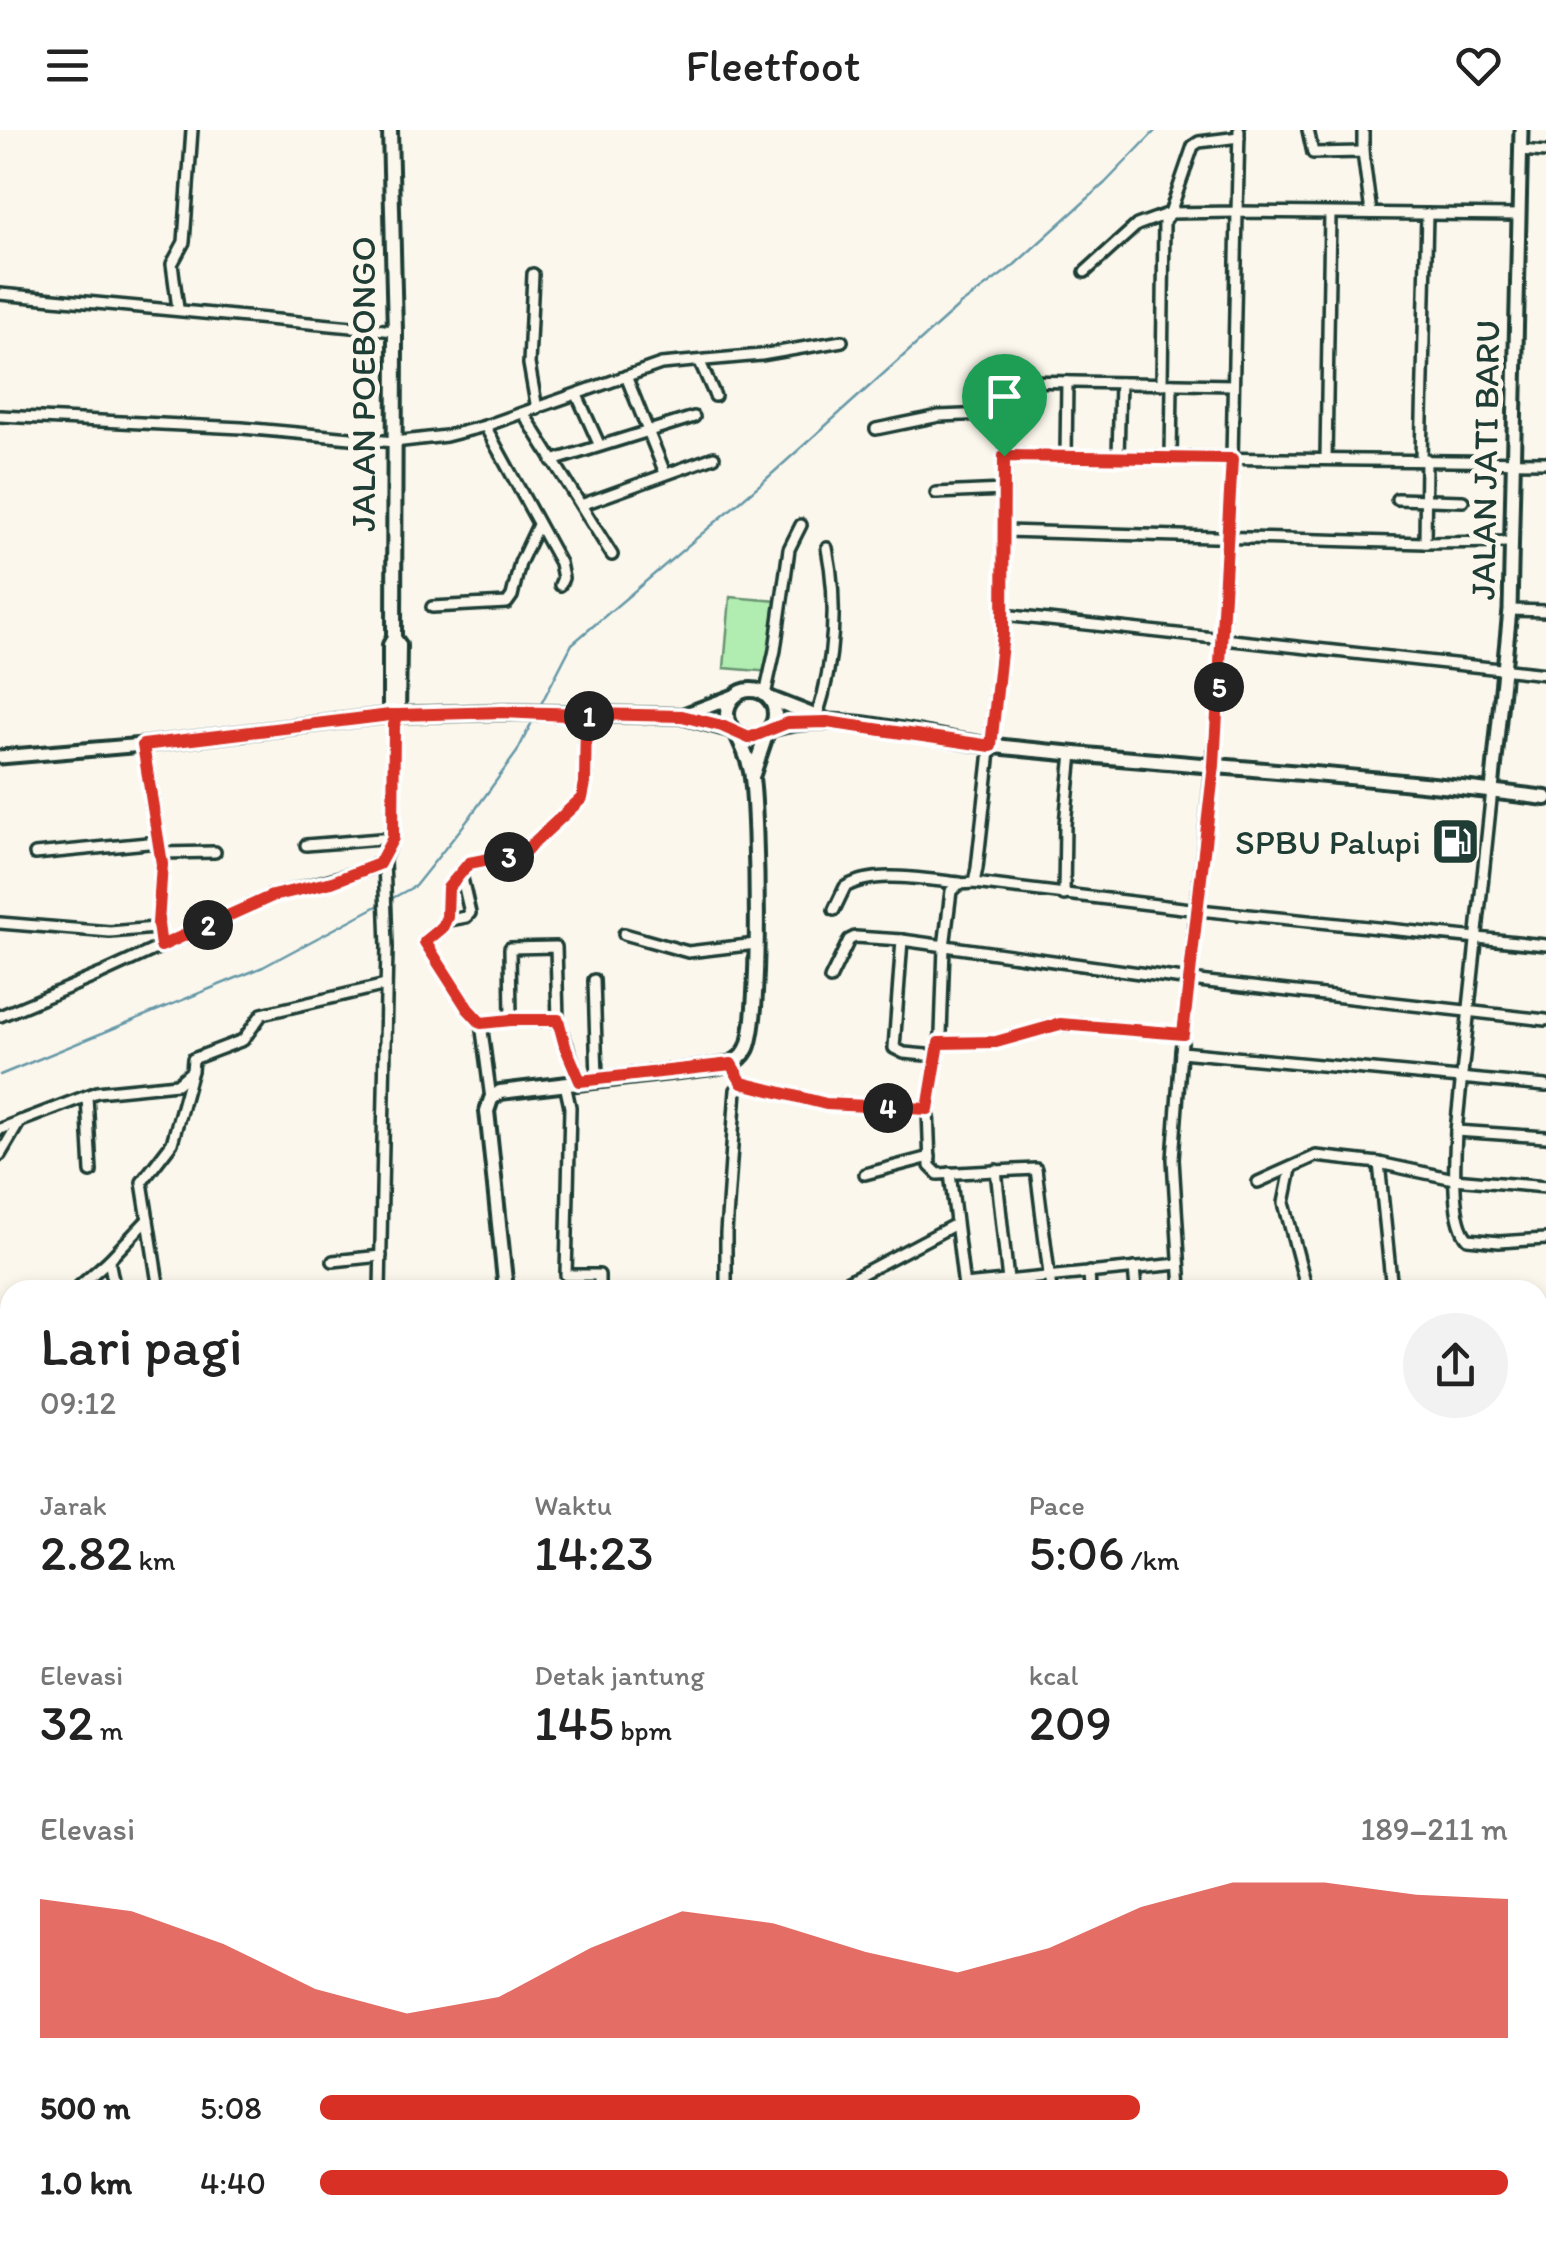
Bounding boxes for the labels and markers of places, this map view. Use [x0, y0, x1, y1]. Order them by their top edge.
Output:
pin [962, 354, 1047, 457]
pin: 5 [1194, 662, 1244, 712]
pin: 1 [564, 691, 614, 741]
fuel station icon: SPBU Palupi [1430, 816, 1482, 868]
place label: SPBU Palupi [1235, 821, 1421, 863]
pin: 3 [484, 832, 534, 882]
pin: 2 [183, 900, 233, 950]
pin: 4 [863, 1083, 913, 1133]

